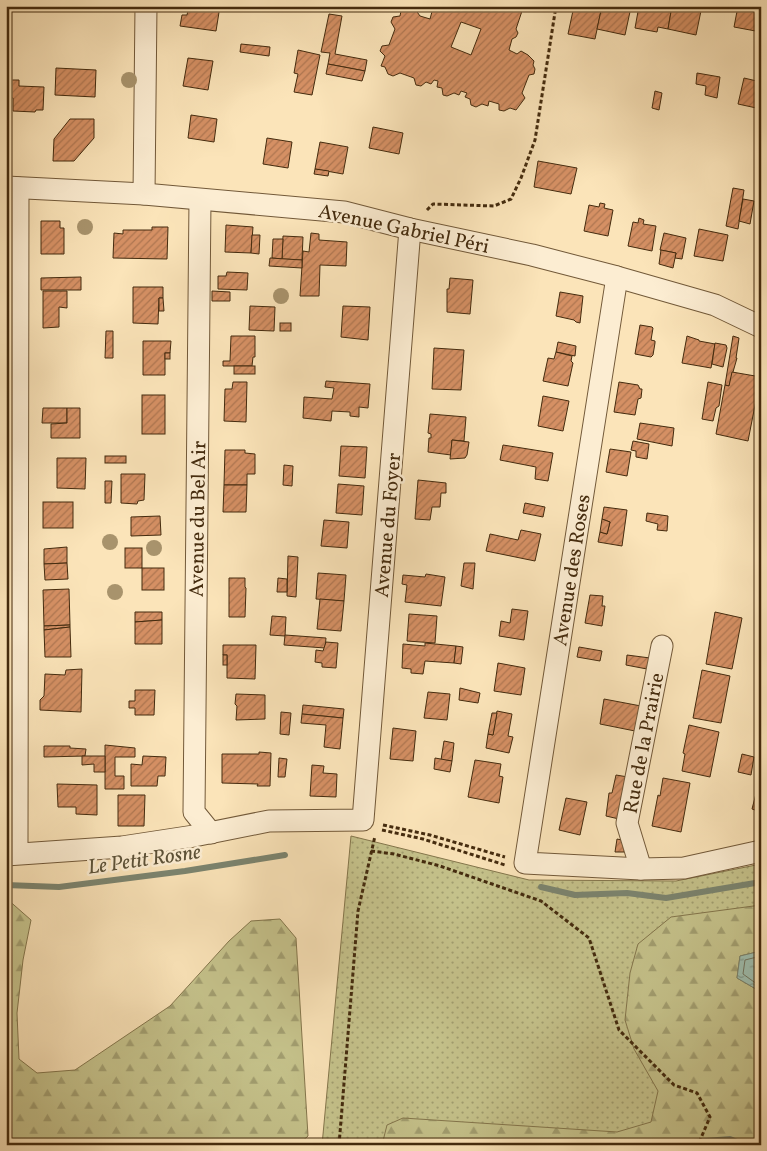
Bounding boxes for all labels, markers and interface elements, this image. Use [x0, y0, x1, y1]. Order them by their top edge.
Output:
street label: Avenue Gabriel Péri [316, 198, 492, 262]
street label: Avenue du Bel Air [184, 441, 214, 597]
street label: Avenue du Foyer [369, 452, 409, 599]
street label: Avenue des Roses [547, 492, 599, 648]
street label: Rue de la Prairie [618, 671, 672, 816]
water label: Le Petit Rosne [86, 838, 203, 883]

